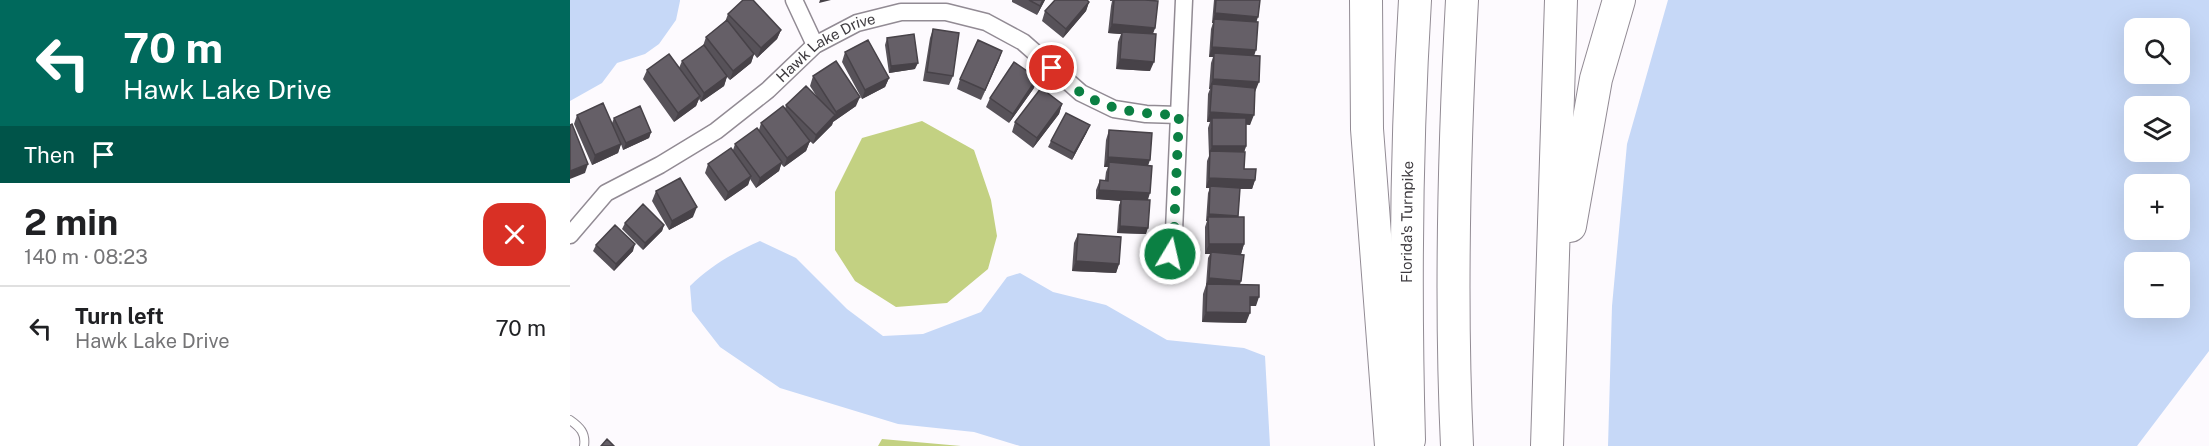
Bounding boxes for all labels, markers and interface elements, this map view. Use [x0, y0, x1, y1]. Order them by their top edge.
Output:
street label: Hawk Lake Drive [773, 10, 877, 85]
map controls [2124, 18, 2190, 318]
button: search [2124, 18, 2190, 84]
text: 70 m [123, 23, 223, 72]
icon: left [24, 24, 102, 102]
pin [1026, 42, 1077, 93]
icon: arrive [1035, 51, 1068, 84]
text: Hawk Lake Drive [123, 73, 332, 105]
button: layers [2124, 96, 2190, 162]
icon: arrive [87, 138, 120, 171]
text: Then [24, 142, 75, 168]
street label: Florida's Turnpike [1398, 161, 1416, 283]
button: + [2124, 174, 2190, 240]
text: 2 min [24, 201, 118, 243]
button: close [483, 203, 546, 266]
position arrow [1138, 222, 1202, 286]
text: 140 m · 08:23 [24, 245, 148, 269]
button: − [2124, 252, 2190, 318]
text: Turn left [75, 303, 164, 329]
icon: left [24, 312, 57, 345]
text: 70 m [495, 315, 546, 341]
text: Hawk Lake Drive [75, 329, 230, 353]

